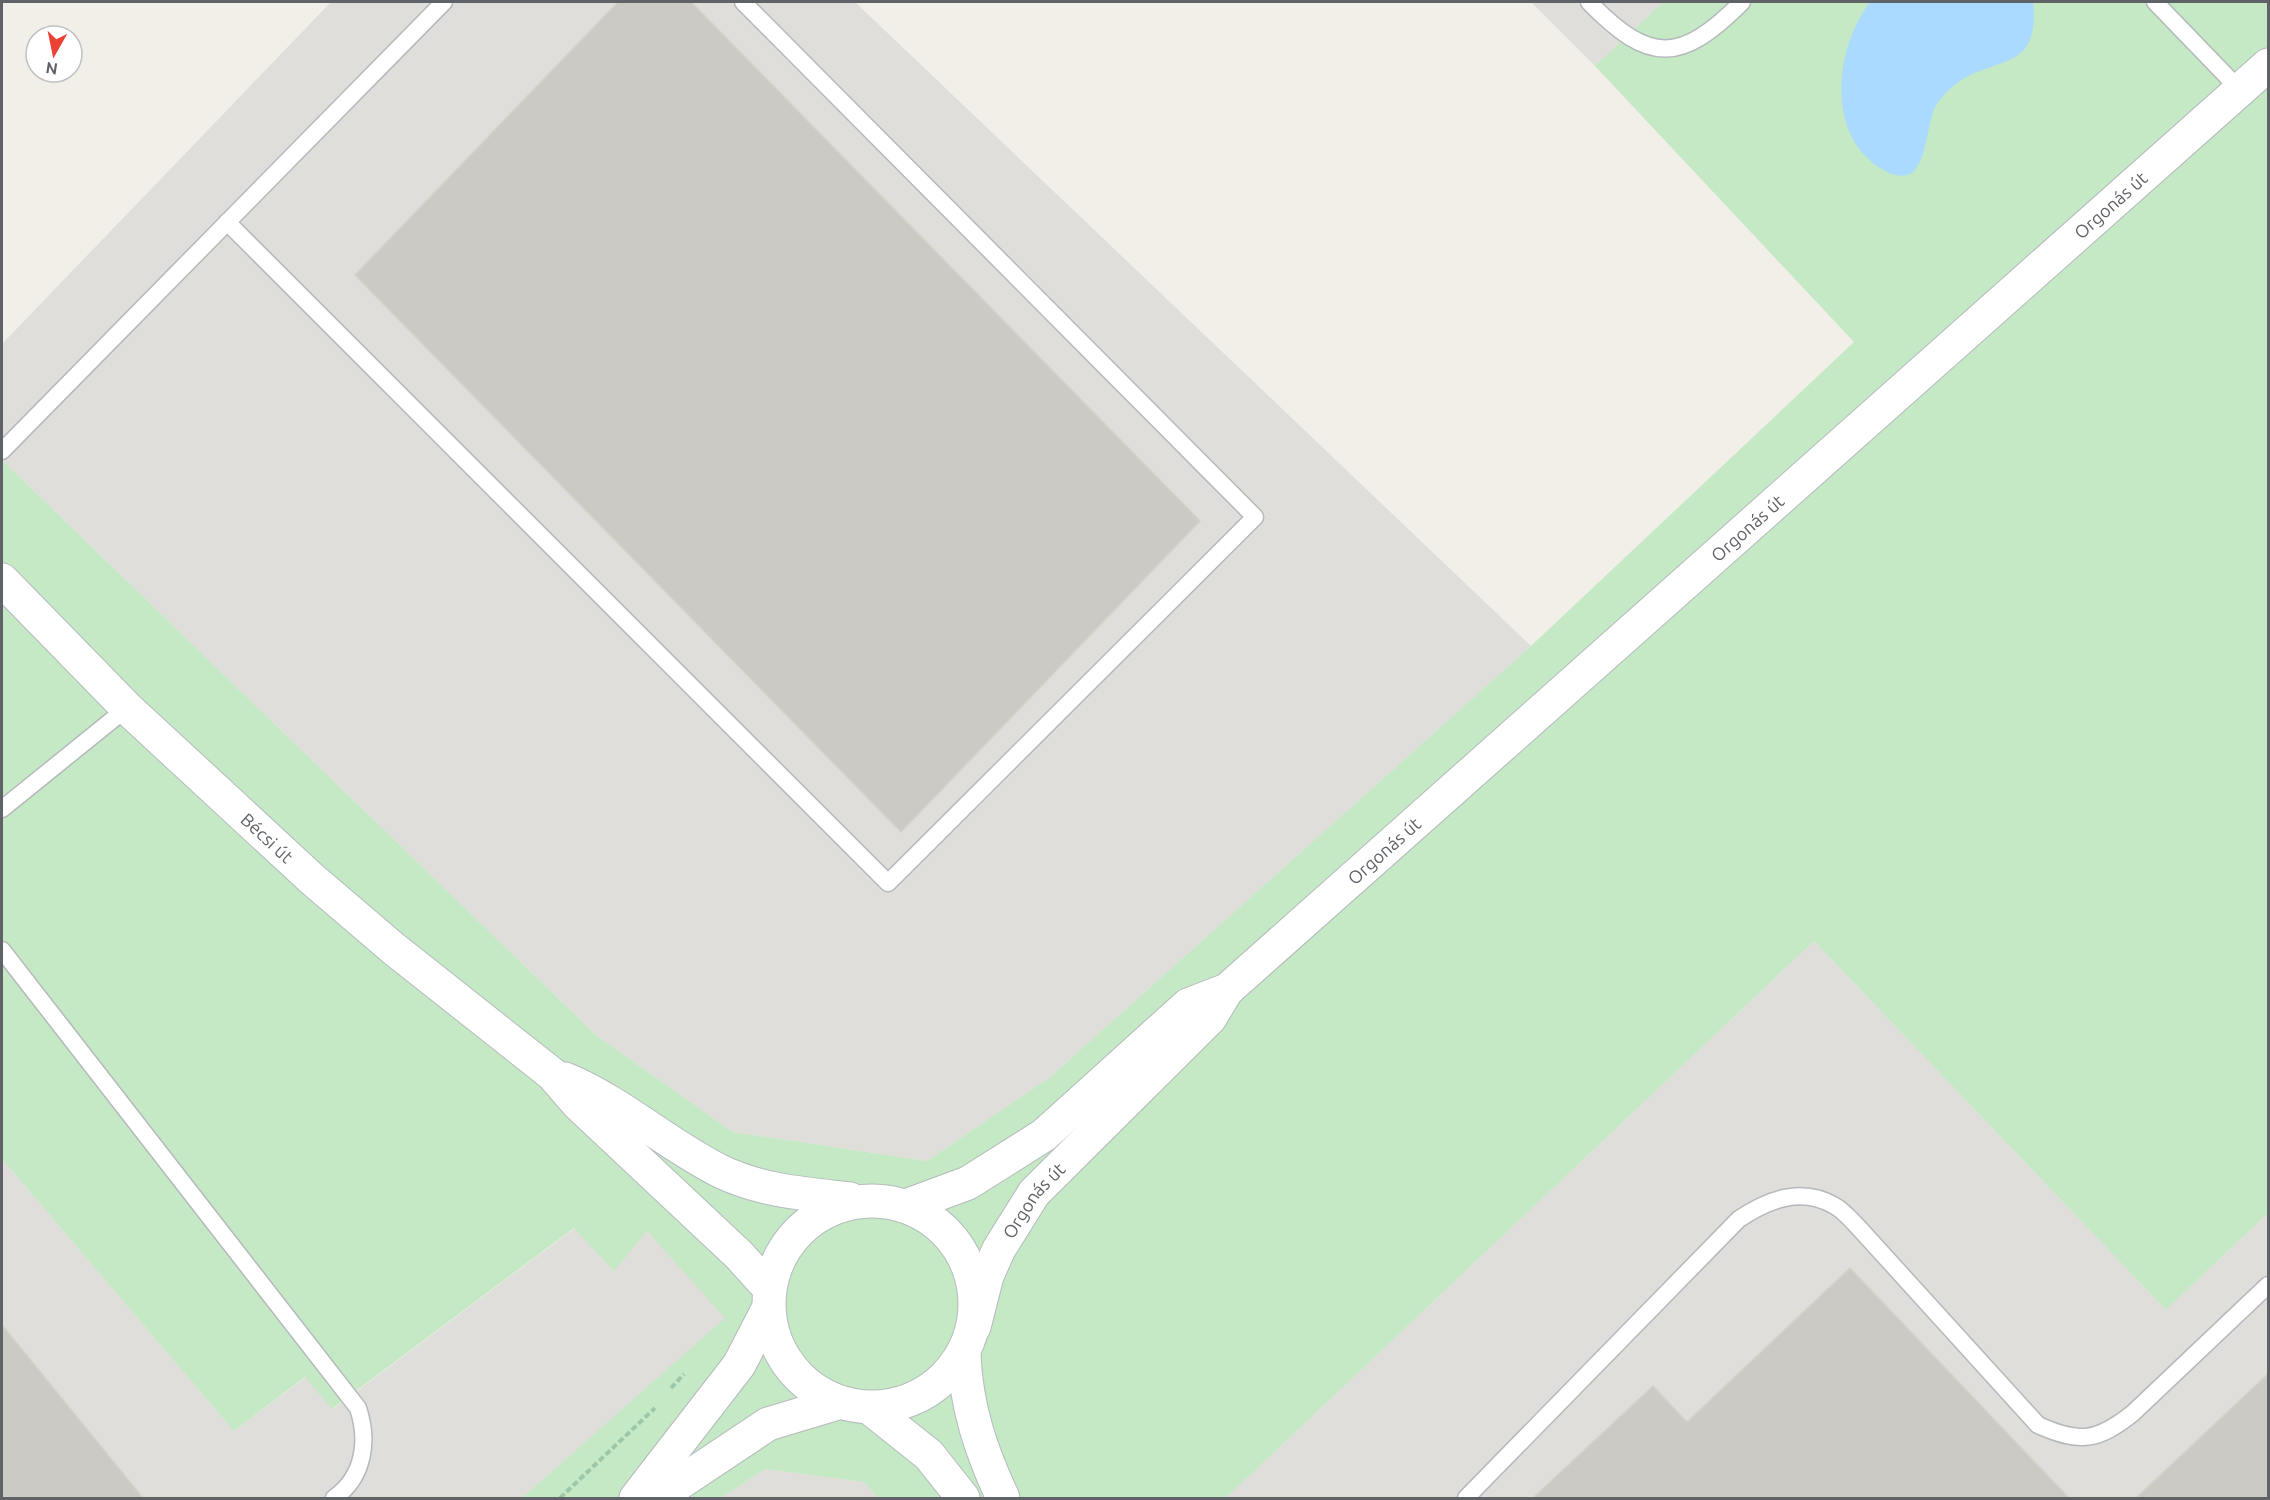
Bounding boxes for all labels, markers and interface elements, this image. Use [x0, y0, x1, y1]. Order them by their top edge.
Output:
north arrow [24, 24, 84, 84]
text: N [44, 59, 59, 79]
street label: Orgonás út [2070, 167, 2151, 243]
street label: Orgonás út [1707, 490, 1788, 565]
street label: Bécsi út [237, 809, 297, 867]
street label: Orgonás út [1343, 813, 1424, 888]
street label: Orgonás út [998, 1158, 1069, 1242]

